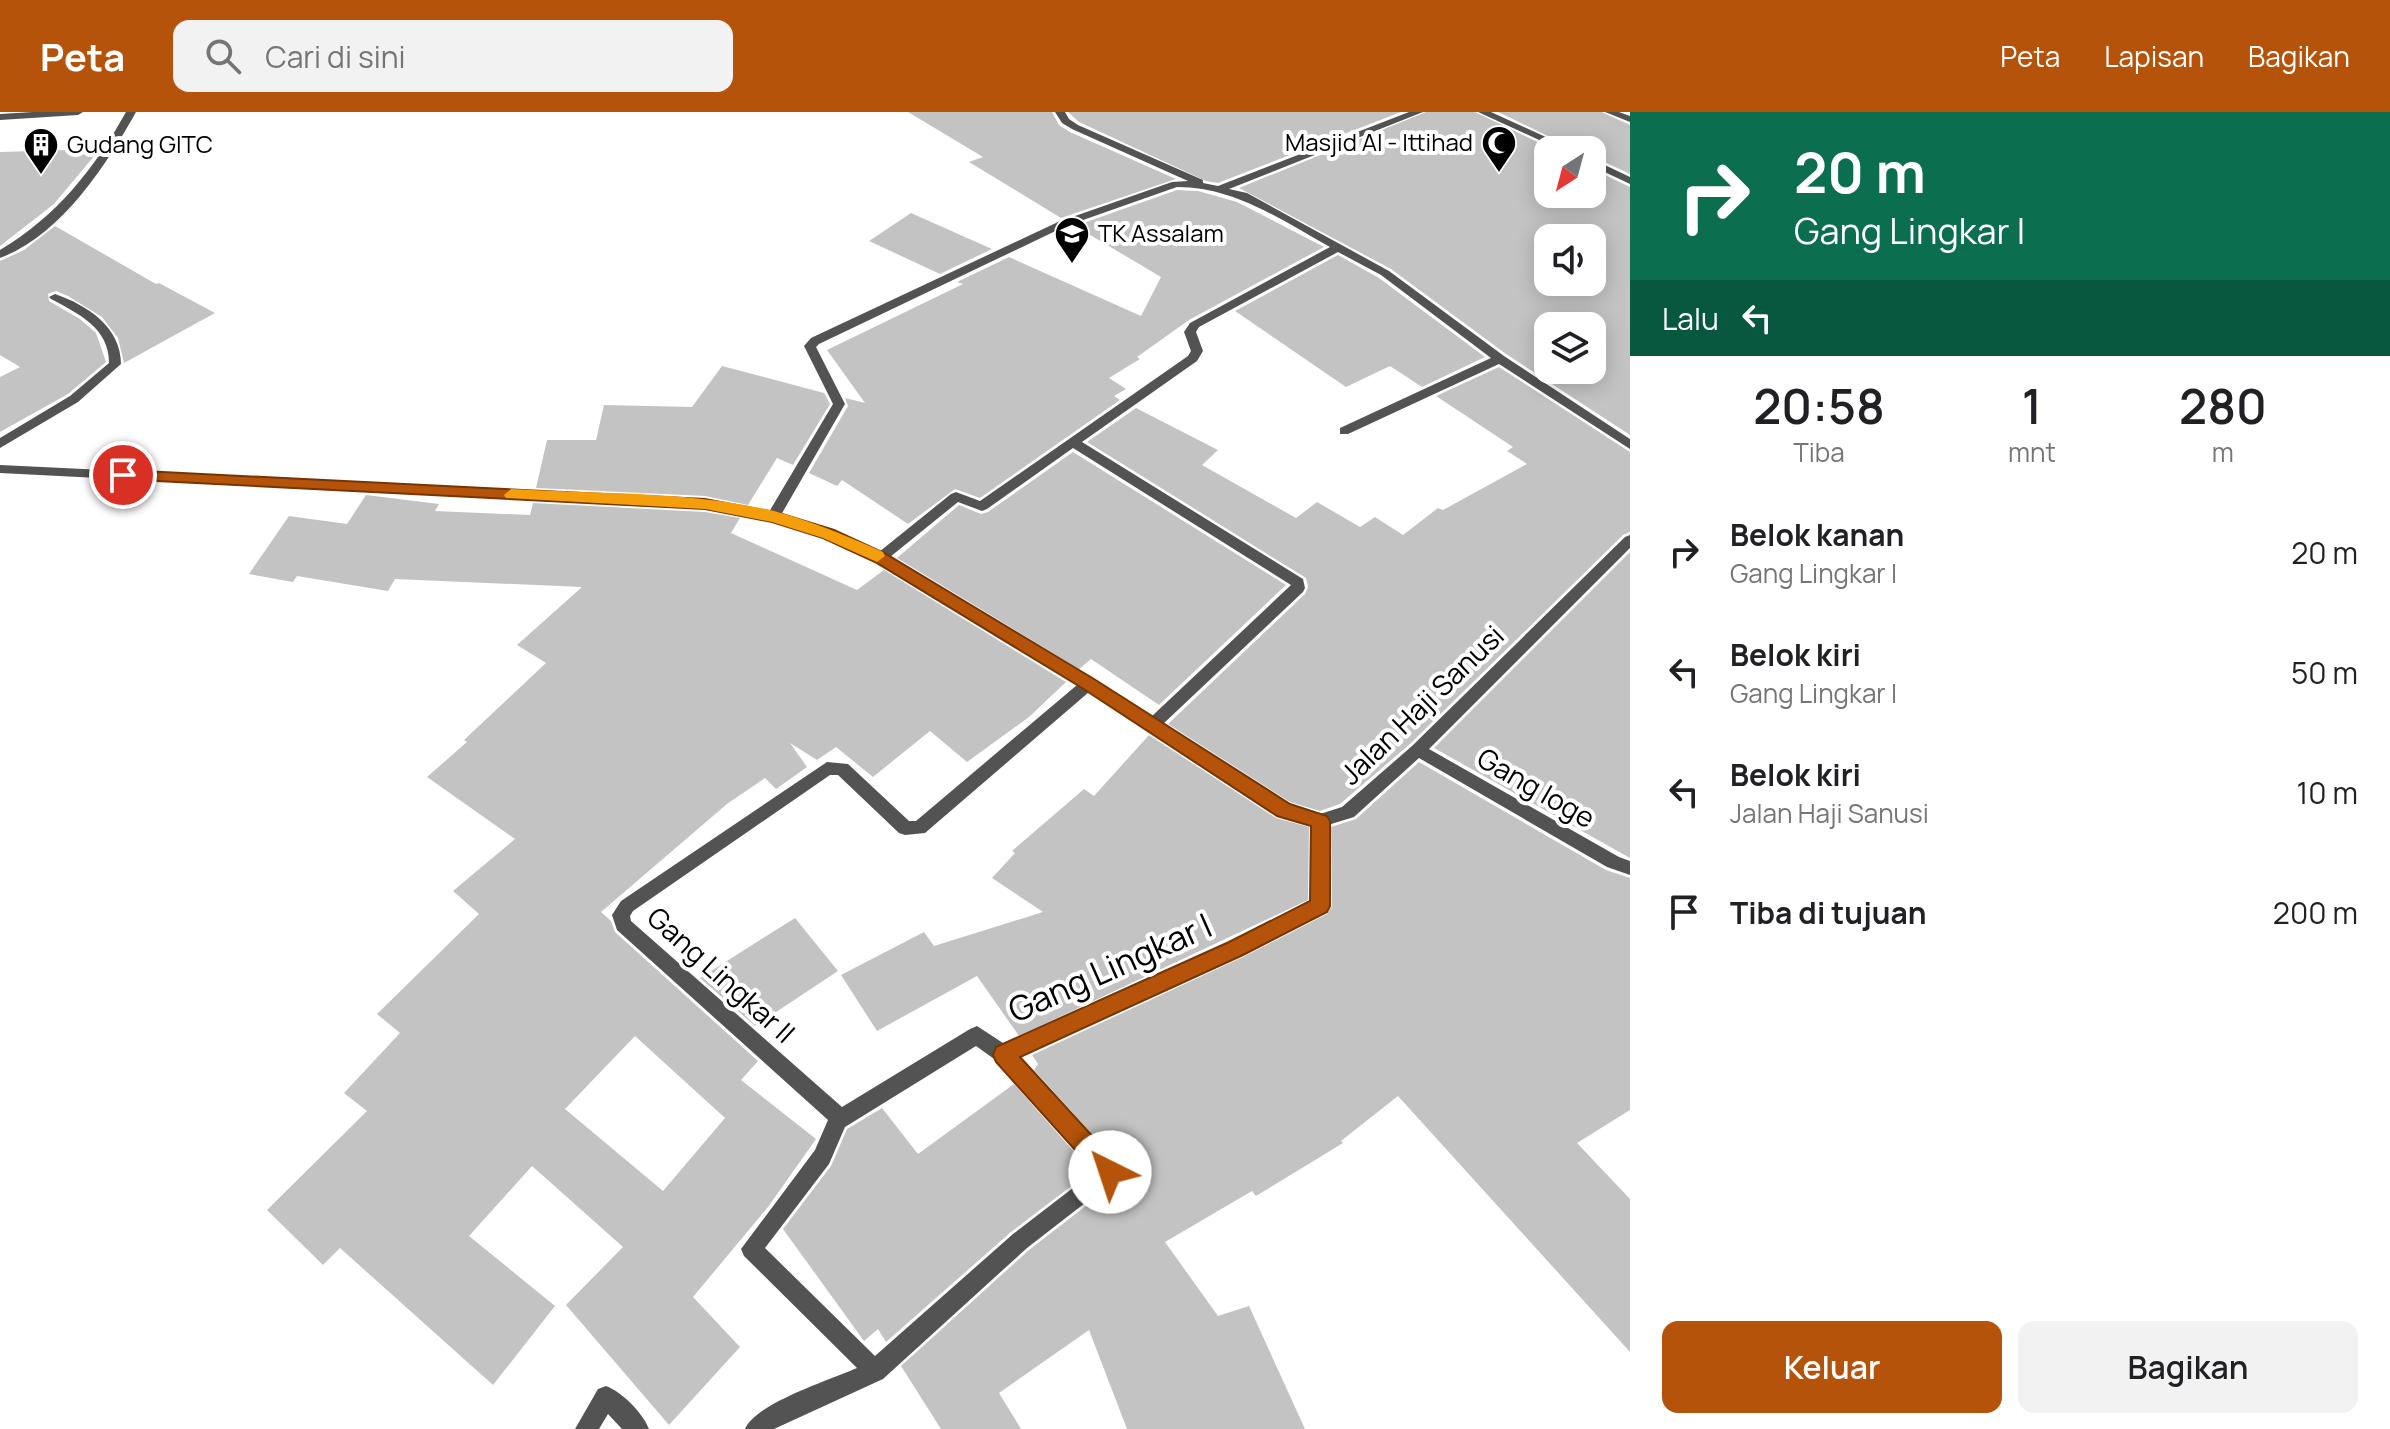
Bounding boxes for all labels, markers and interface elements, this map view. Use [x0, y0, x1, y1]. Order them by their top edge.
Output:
search box [173, 20, 733, 92]
text: Peta [40, 30, 125, 82]
icon: search [201, 34, 245, 78]
text: Cari di sini [265, 36, 405, 77]
text: Peta [2000, 37, 2060, 75]
text: Lapisan [2104, 37, 2204, 75]
text: Bagikan [2248, 37, 2350, 75]
mosque icon: Masjid Al - Ittihad [1480, 124, 1518, 174]
place label: Masjid Al - Ittihad [1285, 125, 1473, 158]
building icon: Gudang GITC [22, 126, 60, 176]
place label: Gudang GITC [67, 127, 213, 160]
text: 20 m [1794, 133, 1926, 210]
north arrow [1534, 136, 1606, 208]
map controls [1534, 136, 1606, 384]
icon: right [1662, 144, 1766, 248]
text: Gang Lingkar I [1794, 206, 2025, 255]
school or university icon: TK Assalam [1053, 215, 1091, 265]
place label: TK Assalam [1098, 216, 1224, 249]
button: sound [1534, 224, 1606, 296]
icon: left [1735, 296, 1779, 340]
text: Lalu [1662, 298, 1719, 339]
button: layers [1534, 312, 1606, 384]
text: 20:58 [1753, 373, 1885, 438]
text: 1 [2022, 373, 2042, 438]
text: 280 [2179, 373, 2267, 438]
text: Tiba [1793, 434, 1845, 470]
text: mnt [2008, 434, 2056, 470]
text: m [2212, 434, 2234, 470]
pin [89, 441, 157, 509]
icon: arrive [101, 453, 145, 497]
text: Belok kanan [1730, 514, 1904, 555]
icon: right [1662, 530, 1706, 574]
text: 20 m [2291, 532, 2358, 573]
text: Gang Lingkar I [1730, 555, 1897, 591]
street label: Jalan Haji Sanusi [1331, 616, 1511, 792]
text: Belok kiri [1730, 634, 1861, 675]
icon: left [1662, 650, 1706, 694]
text: 50 m [2291, 652, 2358, 693]
text: Gang Lingkar I [1730, 675, 1897, 711]
street label: Gang Ioge [1471, 738, 1602, 836]
text: Belok kiri [1730, 754, 1861, 795]
icon: left [1662, 770, 1706, 814]
text: 10 m [2297, 772, 2358, 813]
text: Jalan Haji Sanusi [1730, 795, 1929, 831]
icon: arrive [1662, 890, 1706, 934]
text: Tiba di tujuan [1730, 892, 1927, 933]
text: 200 m [2273, 892, 2358, 933]
street label: Gang Lingkar II [640, 898, 804, 1051]
street label: Gang Lingkar I [1000, 902, 1219, 1033]
position arrow [1068, 1130, 1152, 1214]
button: Keluar [1662, 1321, 2002, 1413]
button: Bagikan [2018, 1321, 2358, 1413]

